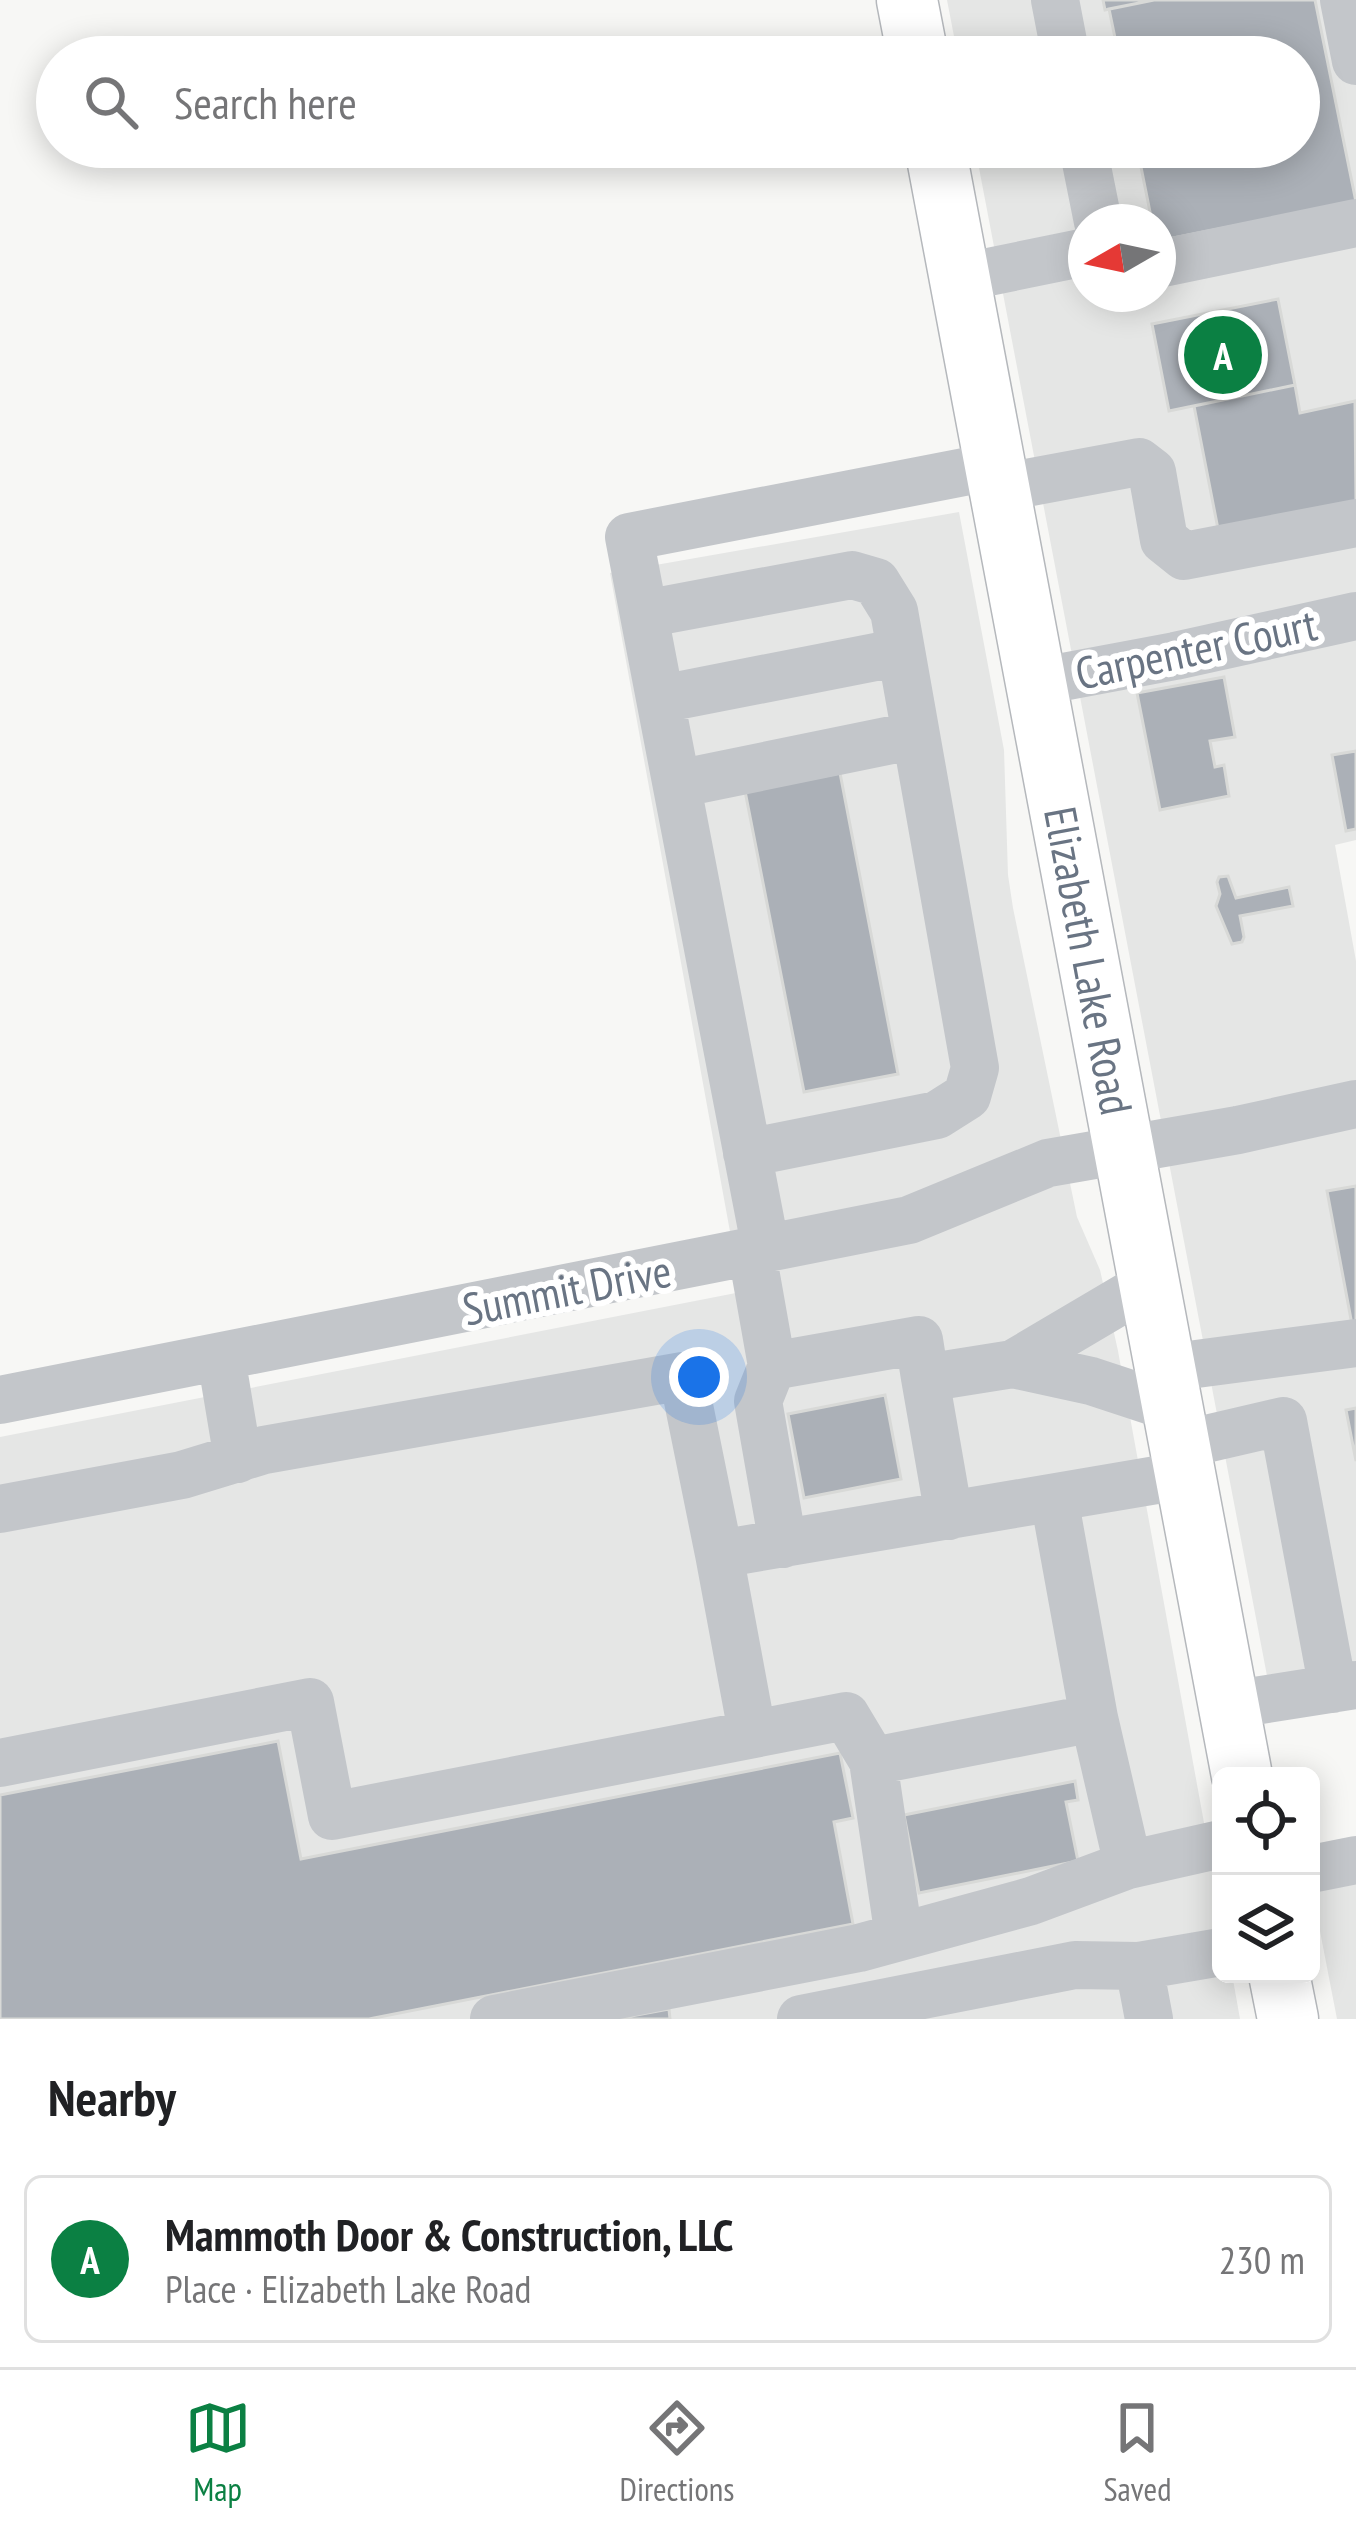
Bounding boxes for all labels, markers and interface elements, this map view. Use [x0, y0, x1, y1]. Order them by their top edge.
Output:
search box [36, 36, 1320, 168]
icon: search [78, 69, 144, 135]
text: Search here [174, 73, 357, 131]
north arrow [1068, 204, 1176, 312]
pin: A [1184, 310, 1262, 400]
street label: Carpenter Court [1070, 594, 1322, 702]
street label: Elizabeth Lake Road [1032, 802, 1147, 1119]
street label: Summit Drive [458, 1240, 676, 1338]
your location [669, 1347, 729, 1407]
map controls [1212, 1767, 1320, 1983]
button: locate [1212, 1767, 1320, 1875]
button: layers [1212, 1875, 1320, 1983]
text: Nearby [48, 2064, 176, 2130]
text: Mammoth Door & Construction, LLC [165, 2205, 733, 2263]
text: A [80, 2234, 100, 2285]
text: 230 m [1219, 2234, 1305, 2285]
text: Place · Elizabeth Lake Road [165, 2263, 531, 2314]
tab: Map [185, 2395, 251, 2510]
tab: Directions [620, 2395, 734, 2510]
tab: Saved [1103, 2395, 1171, 2510]

